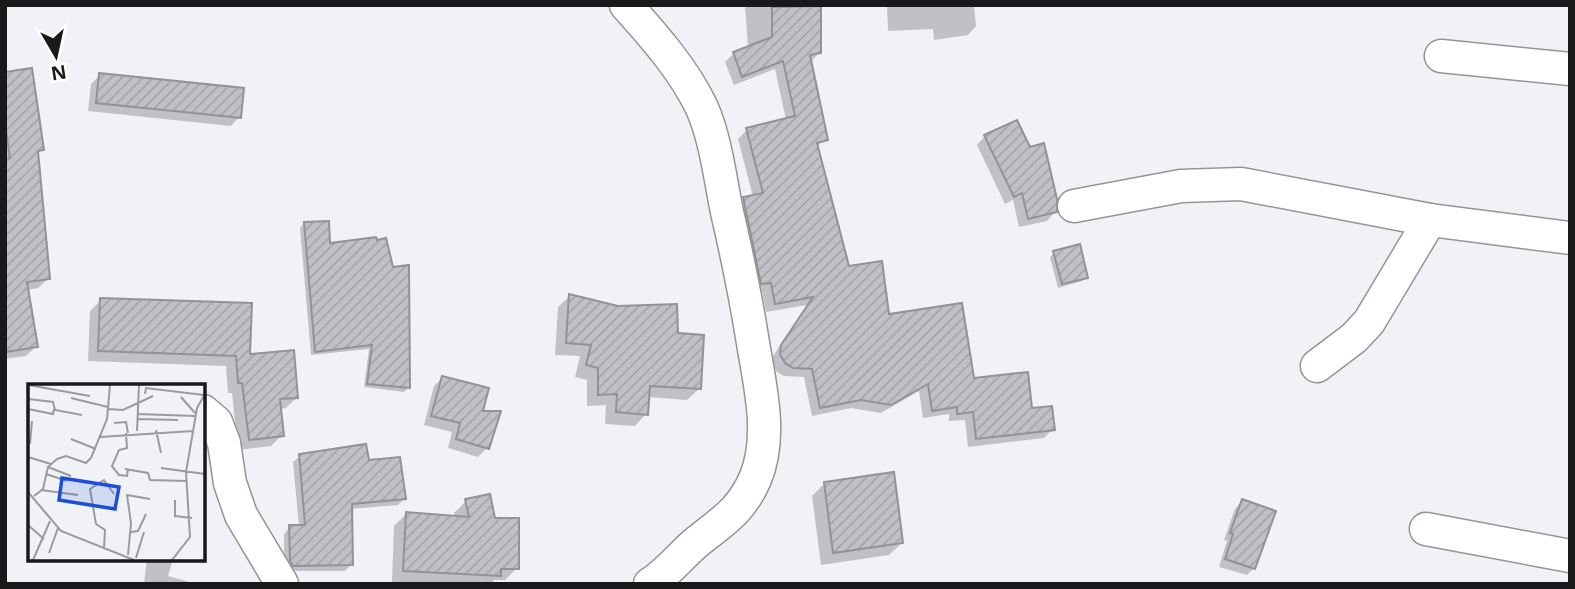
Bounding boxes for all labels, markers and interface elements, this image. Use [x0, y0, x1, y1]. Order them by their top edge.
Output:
north arrow [21, 21, 91, 91]
text: N [49, 59, 68, 87]
inset map [28, 384, 205, 561]

